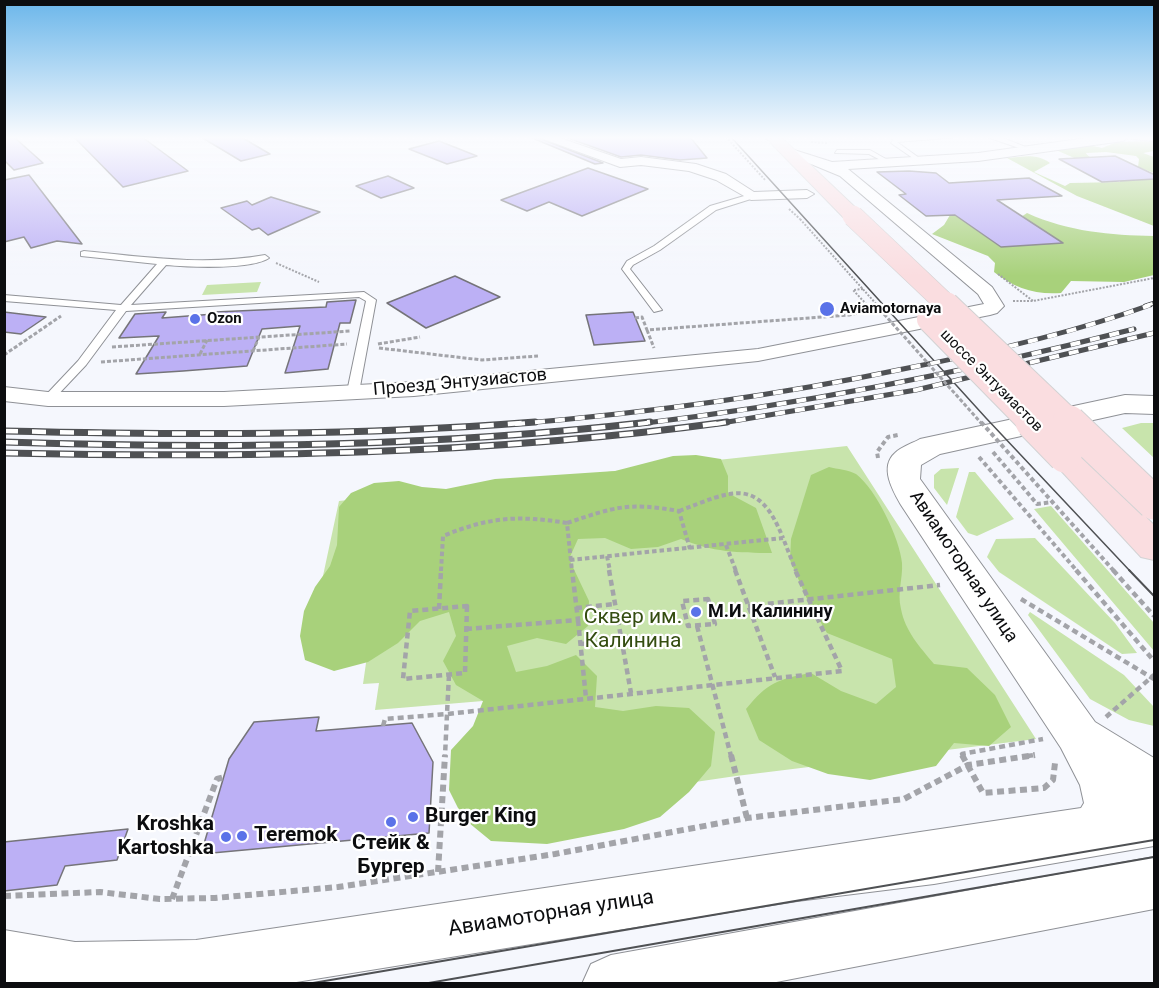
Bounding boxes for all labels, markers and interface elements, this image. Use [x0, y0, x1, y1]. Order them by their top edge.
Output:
marker: Aviamotornaya [818, 300, 836, 318]
place label: Aviamotornaya [840, 300, 941, 318]
place label: Ozon [207, 310, 242, 328]
marker: Ozon [188, 312, 202, 326]
street label: шоссе Энтузиастов [936, 326, 1046, 436]
street label: Проезд Энтузиастов [372, 365, 548, 401]
street label: Авиамоторная улица [904, 487, 1022, 647]
place label: М.И. Калинину [708, 601, 833, 623]
park label: Сквер им. Калинина [584, 605, 682, 655]
marker: М.И. Калинину [689, 605, 703, 619]
place label: Burger King [425, 804, 537, 830]
marker: Burger King [406, 810, 420, 824]
place label: Kroshka Kartoshka [118, 812, 214, 862]
marker: Стейк & Бургер [384, 815, 398, 829]
place label: Teremok [254, 823, 338, 849]
marker: Teremok [235, 829, 249, 843]
marker: Kroshka Kartoshka [219, 830, 233, 844]
place label: Стейк & Бургер [352, 831, 430, 881]
street label: Авиамоторная улица [446, 885, 656, 943]

